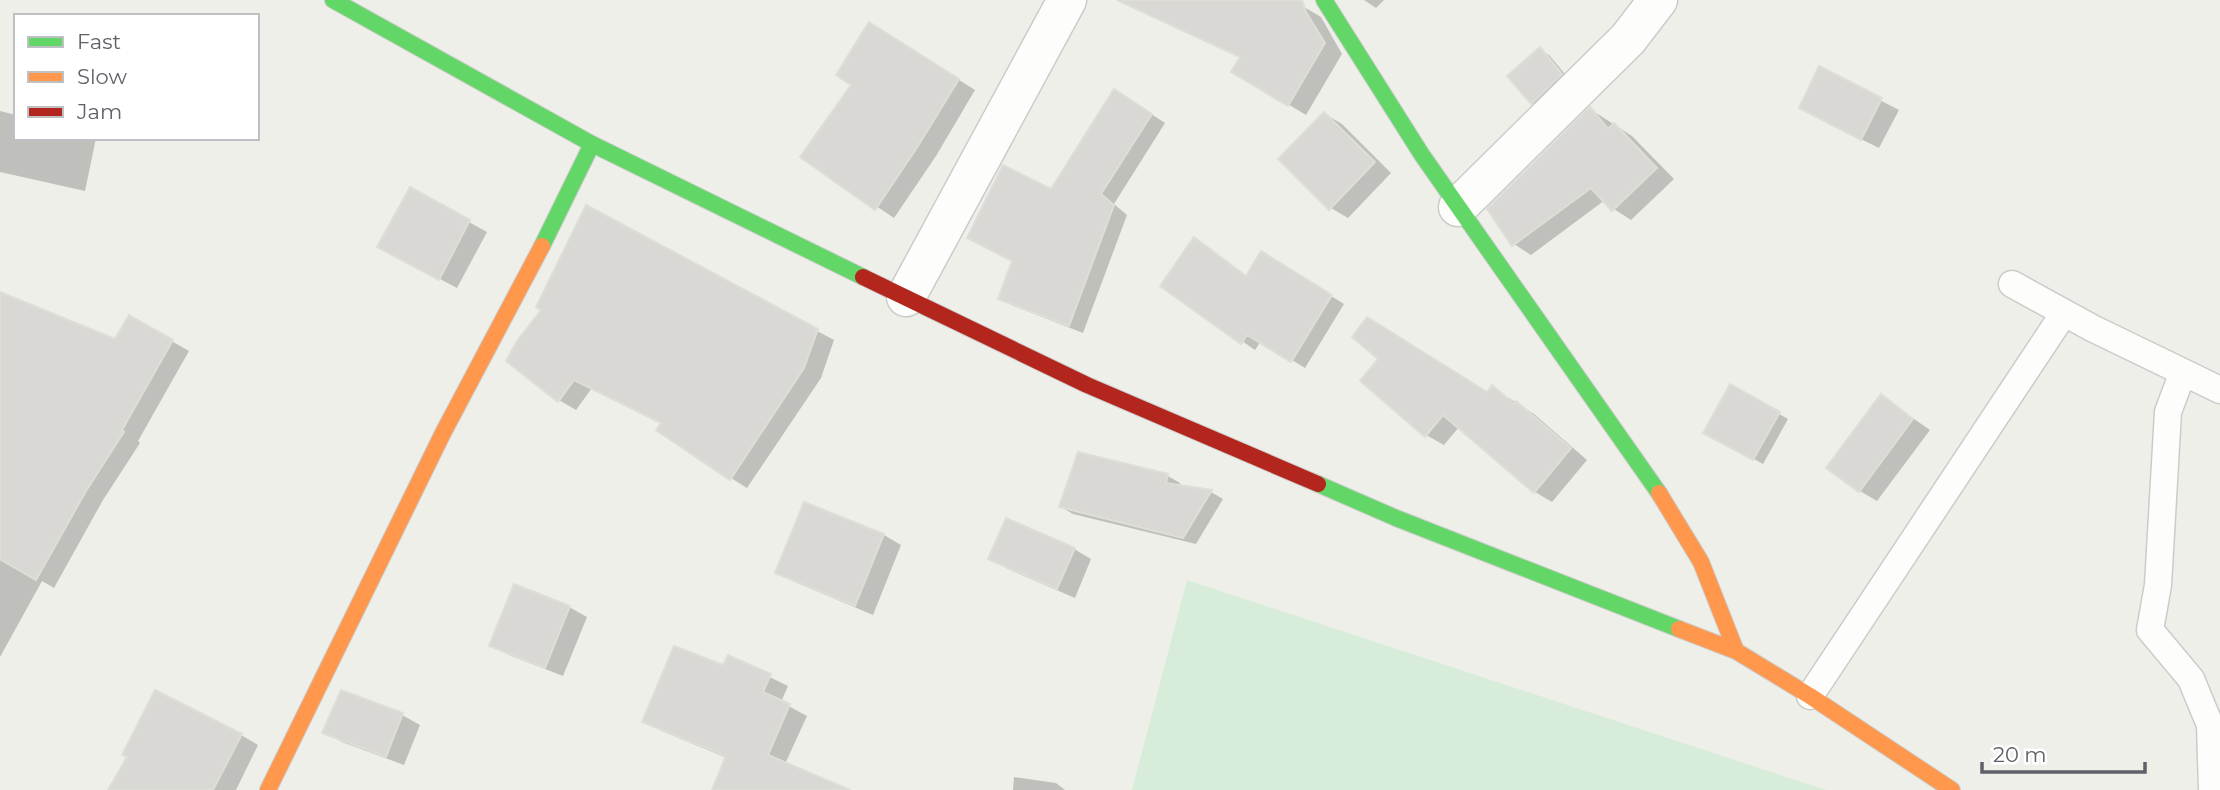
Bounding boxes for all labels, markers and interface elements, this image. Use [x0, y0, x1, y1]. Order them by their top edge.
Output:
legend [14, 14, 259, 140]
text: Fast [77, 29, 121, 54]
text: Slow [77, 64, 127, 89]
text: Jam [76, 99, 122, 124]
scale bar [1982, 730, 2145, 774]
text: 20 m [1993, 742, 2047, 767]

